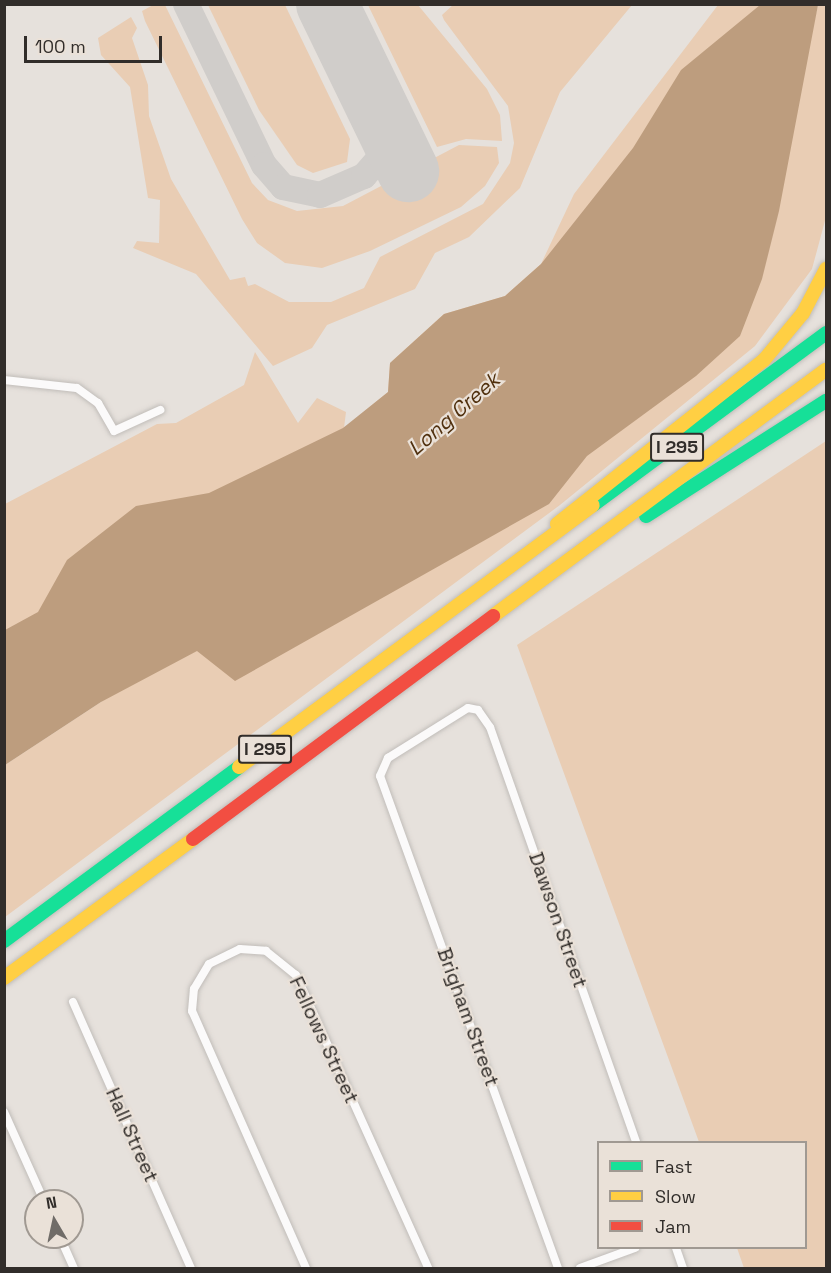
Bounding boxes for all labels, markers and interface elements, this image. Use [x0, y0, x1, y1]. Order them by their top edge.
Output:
scale bar [27, 24, 165, 62]
text: 100 m [35, 35, 86, 58]
water label: Long Creek [403, 367, 505, 461]
road number: I 295 [650, 432, 704, 462]
road number: I 295 [238, 734, 292, 764]
street label: Dawson Street [524, 849, 592, 991]
street label: Brigham Street [432, 944, 504, 1090]
street label: Fellows Street [284, 973, 364, 1107]
street label: Hall Street [101, 1084, 163, 1186]
legend [597, 1141, 807, 1249]
text: Fast [655, 1155, 692, 1178]
text: Slow [655, 1185, 696, 1208]
north arrow [24, 1189, 84, 1249]
text: N [44, 1191, 58, 1214]
text: Jam [655, 1215, 691, 1238]

